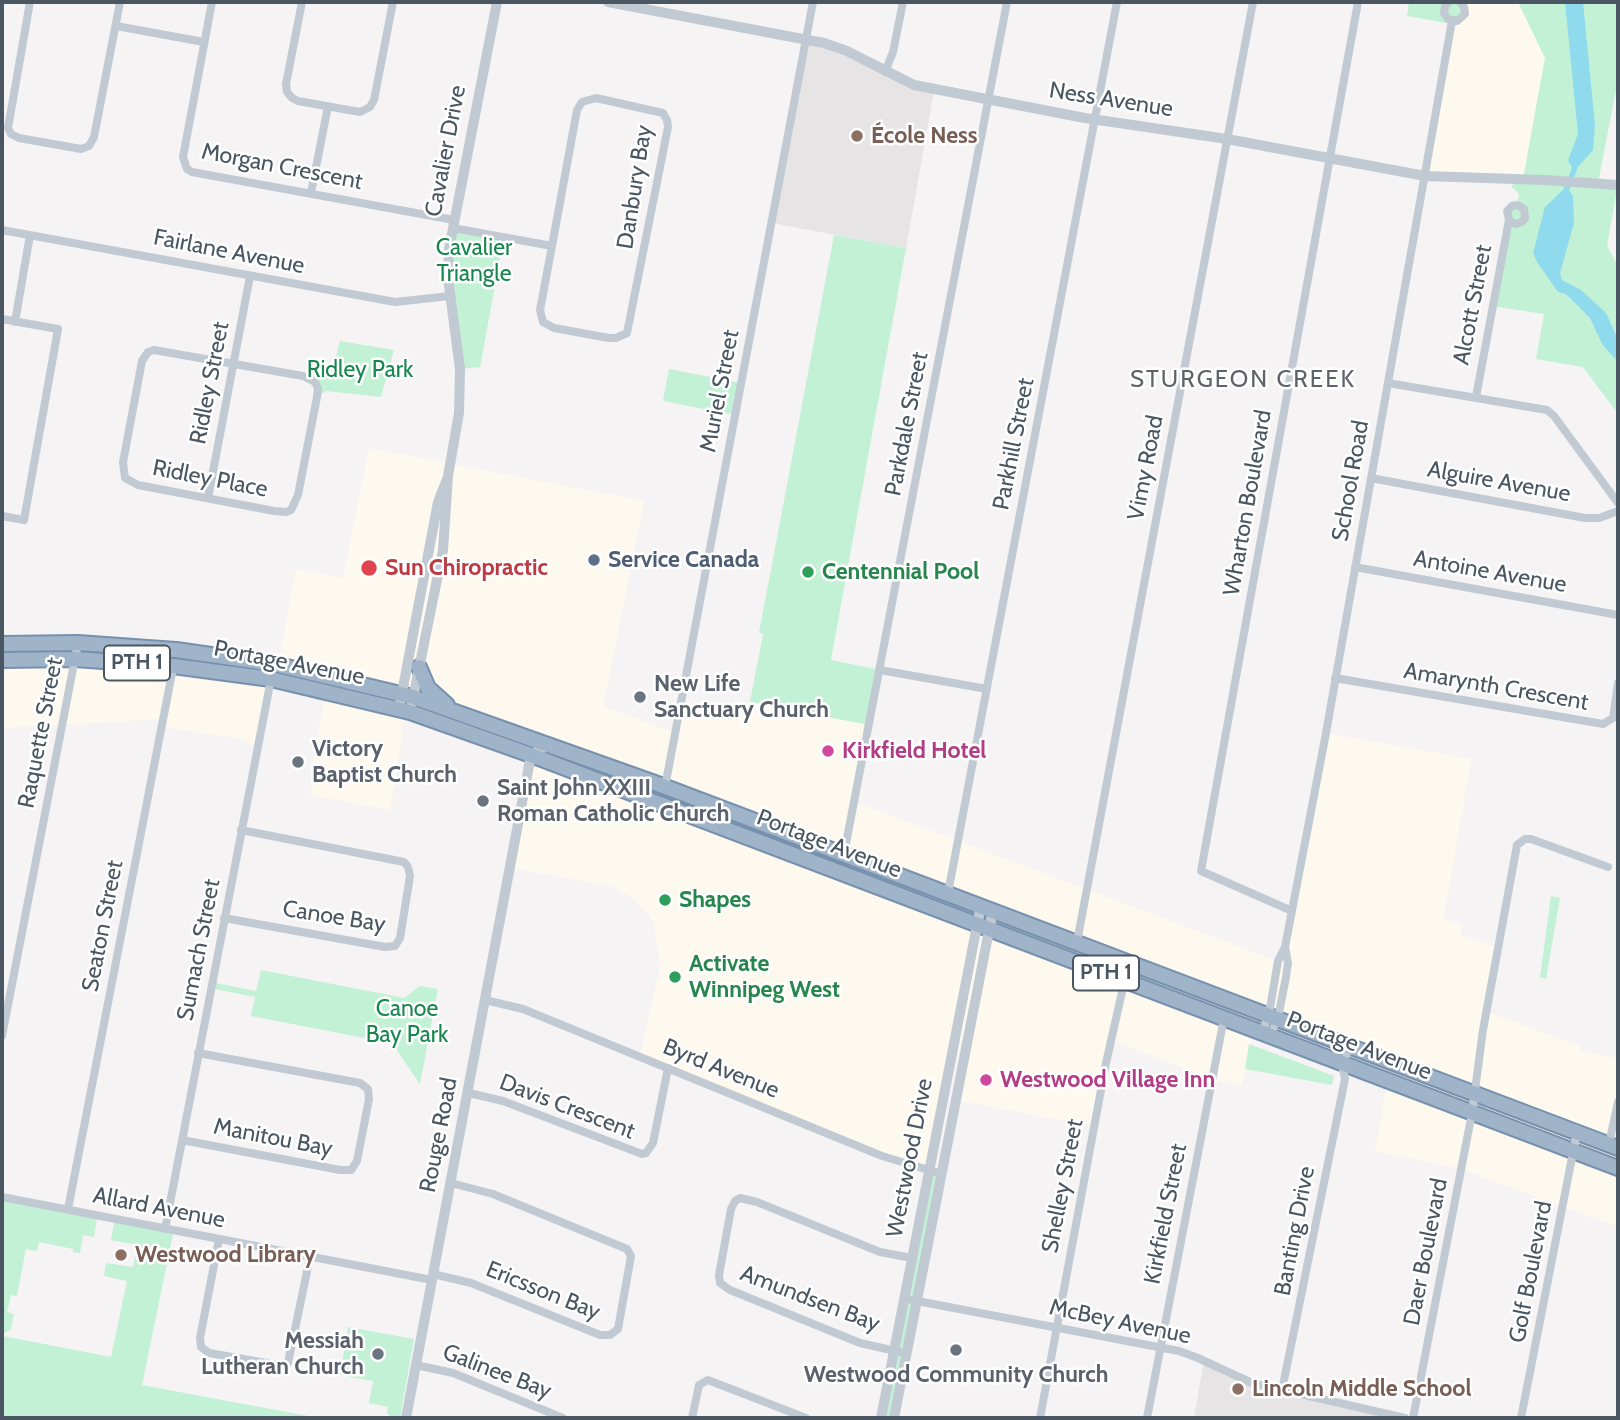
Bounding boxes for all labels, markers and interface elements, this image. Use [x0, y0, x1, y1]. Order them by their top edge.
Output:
street label: Ness Avenue [1047, 77, 1175, 123]
street label: Cavalier Drive [420, 83, 472, 219]
place label: École Ness [871, 122, 978, 150]
street label: Danbury Bay [612, 123, 658, 251]
marker: École Ness [849, 128, 865, 144]
street label: Morgan Crescent [199, 138, 365, 196]
street label: Fairlane Avenue [151, 224, 307, 280]
park label: Cavalier Triangle [436, 234, 512, 288]
street label: Alcott Street [1448, 243, 1498, 367]
street label: Ridley Street [185, 319, 235, 447]
street label: Muriel Street [695, 327, 745, 455]
street label: Parkdale Street [880, 350, 934, 498]
park label: Ridley Park [307, 356, 413, 384]
district label: STURGEON CREEK [1132, 366, 1354, 394]
street label: Parkhill Street [988, 376, 1040, 512]
street label: Wharton Boulevard [1218, 408, 1278, 598]
street label: Vimy Road [1122, 413, 1170, 523]
street label: School Road [1327, 418, 1375, 544]
street label: Ridley Place [150, 454, 270, 504]
street label: Alguire Avenue [1425, 456, 1573, 508]
street label: Antoine Avenue [1411, 545, 1569, 599]
place label: Service Canada [608, 546, 759, 574]
marker: Service Canada [586, 552, 602, 568]
place label: Sun Chiropractic [385, 554, 548, 582]
marker: Sun Chiropractic [359, 558, 379, 578]
place label: Centennial Pool [822, 558, 979, 586]
marker: Centennial Pool [800, 564, 816, 580]
street label: Portage Avenue [211, 635, 367, 691]
road number: PTH 1 [104, 646, 170, 680]
street label: Raquette Street [13, 655, 69, 811]
street label: Amarynth Crescent [1401, 657, 1591, 717]
place label: New Life Sanctuary Church [654, 670, 829, 724]
marker: New Life Sanctuary Church [632, 689, 648, 705]
place label: Victory Baptist Church [312, 735, 457, 789]
place label: Kirkfield Hotel [842, 737, 986, 765]
marker: Kirkfield Hotel [820, 743, 836, 759]
marker: Victory Baptist Church [290, 754, 306, 770]
place label: Saint John XXIII Roman Catholic Church [497, 774, 729, 828]
marker: Saint John XXIII Roman Catholic Church [475, 793, 491, 809]
street label: Portage Avenue [753, 804, 905, 884]
street label: Seaton Street [77, 858, 129, 994]
street label: Sumach Street [172, 877, 226, 1023]
place label: Shapes [679, 886, 751, 914]
marker: Shapes [657, 892, 673, 908]
street label: Canoe Bay [281, 895, 387, 939]
place label: Activate Winnipeg West [689, 950, 840, 1004]
road number: PTH 1 [1073, 956, 1139, 990]
marker: Activate Winnipeg West [667, 969, 683, 985]
park label: Canoe Bay Park [366, 995, 448, 1049]
street label: Portage Avenue [1283, 1006, 1435, 1086]
street label: Byrd Avenue [659, 1033, 783, 1105]
place label: Westwood Village Inn [1000, 1066, 1215, 1094]
street label: Davis Crescent [495, 1069, 639, 1145]
marker: Westwood Village Inn [978, 1072, 994, 1088]
street label: Rouge Road [414, 1075, 464, 1195]
street label: Westwood Drive [881, 1076, 939, 1240]
street label: Manitou Bay [211, 1113, 335, 1163]
street label: Shelley Street [1036, 1117, 1090, 1255]
street label: Kirkfield Street [1139, 1141, 1193, 1287]
street label: Banting Drive [1269, 1164, 1321, 1298]
street label: Daer Boulevard [1398, 1176, 1454, 1328]
street label: Allard Avenue [91, 1182, 227, 1234]
street label: Golf Boulevard [1504, 1199, 1558, 1345]
place label: Westwood Library [135, 1241, 316, 1269]
marker: Westwood Library [113, 1247, 129, 1263]
street label: Ericsson Bay [482, 1256, 604, 1326]
street label: Amundsen Bay [736, 1260, 884, 1338]
street label: McBey Avenue [1047, 1294, 1193, 1350]
place label: Messiah Lutheran Church [201, 1327, 364, 1381]
street label: Galinee Bay [439, 1339, 555, 1405]
marker: Westwood Community Church [948, 1342, 964, 1358]
marker: Messiah Lutheran Church [370, 1346, 386, 1362]
place label: Westwood Community Church [804, 1361, 1108, 1389]
place label: Lincoln Middle School [1252, 1375, 1472, 1403]
marker: Lincoln Middle School [1230, 1381, 1246, 1397]

